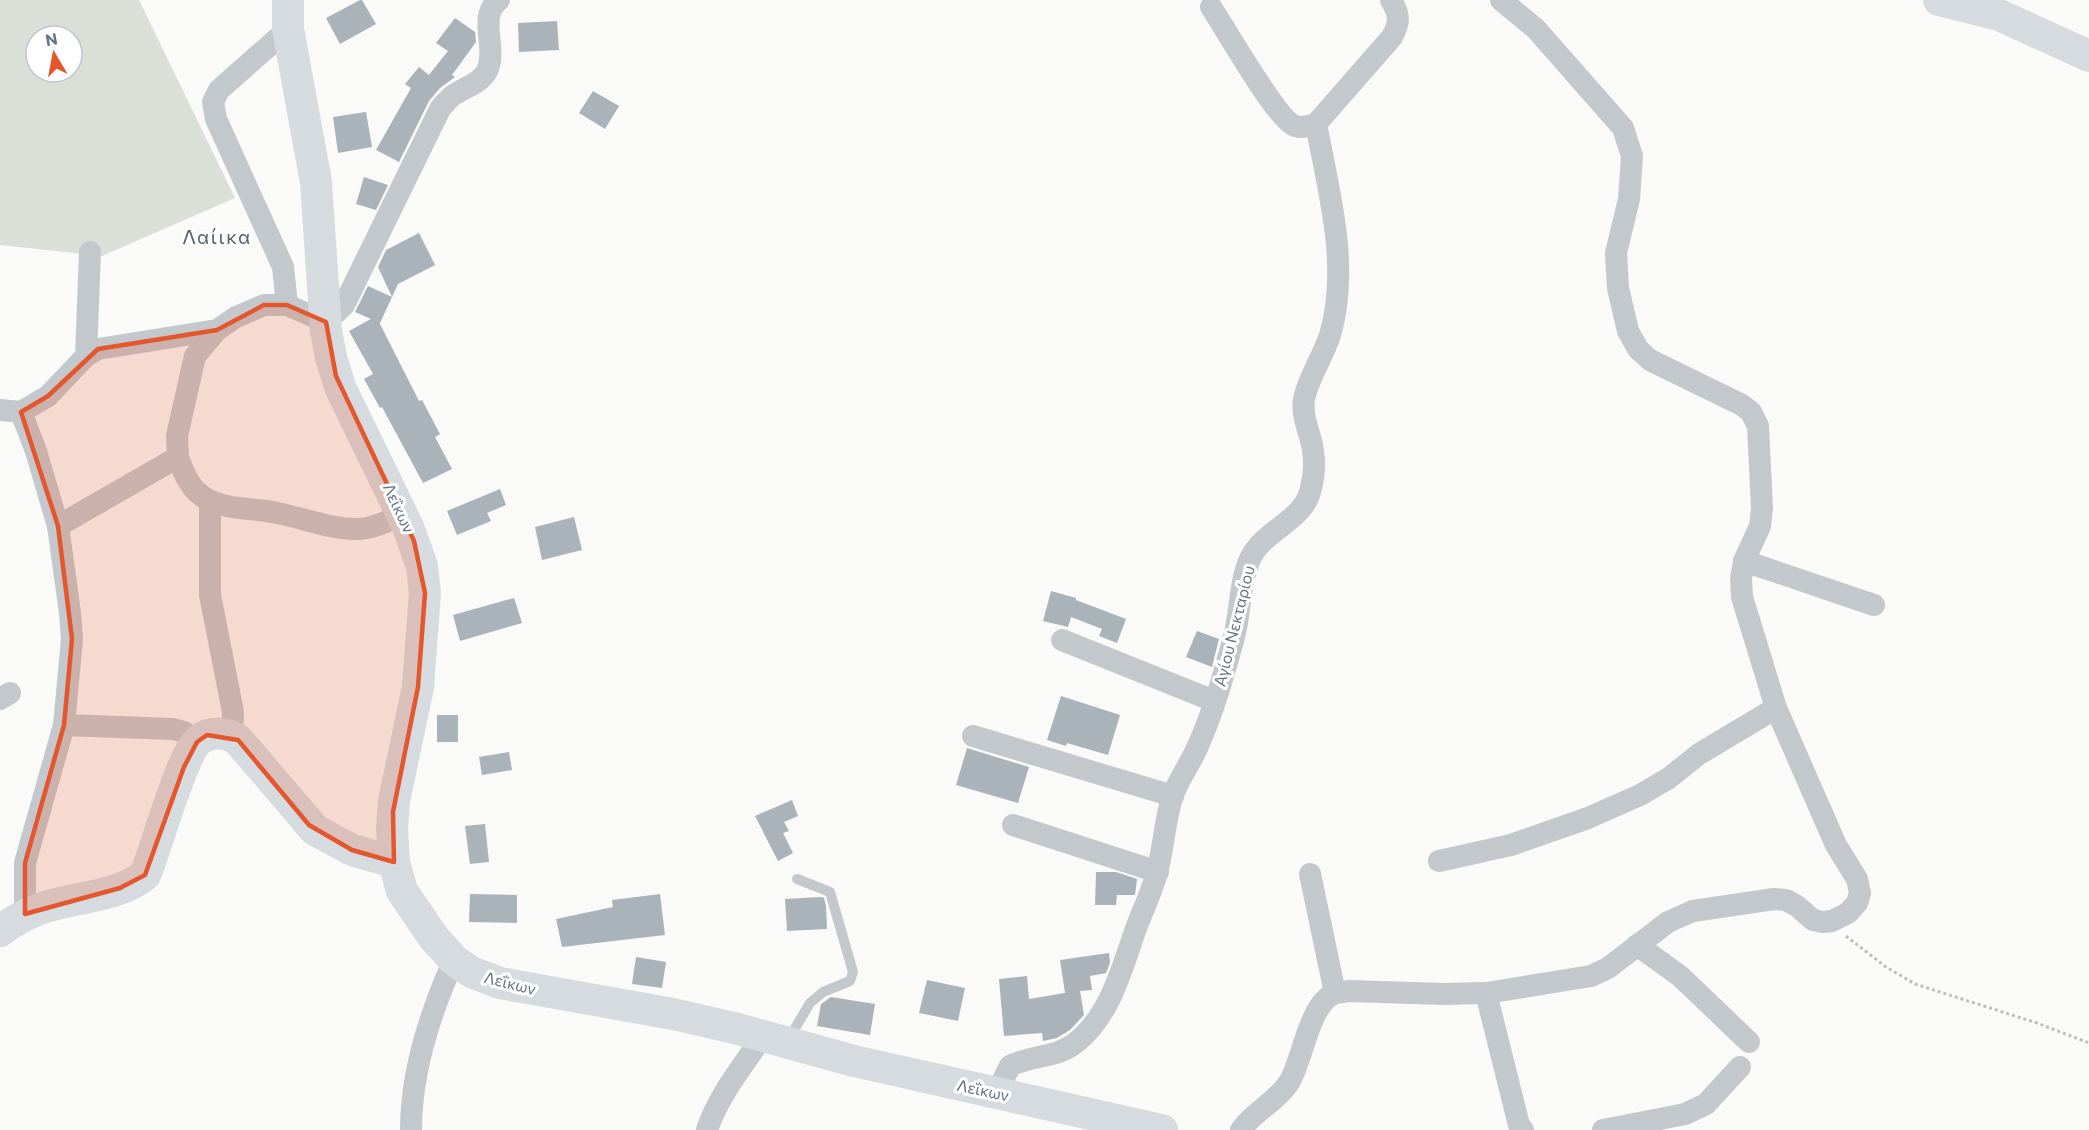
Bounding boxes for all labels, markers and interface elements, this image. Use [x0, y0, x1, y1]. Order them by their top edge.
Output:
north arrow [24, 24, 84, 84]
text: N [44, 28, 59, 49]
district label: Λαίικα [182, 224, 252, 248]
street label: Λεΐκων [380, 480, 419, 536]
street label: Αγίου Νεκταρίου [1209, 563, 1258, 688]
street label: Λεΐκων [482, 967, 538, 998]
street label: Λεΐκων [955, 1075, 1011, 1104]

